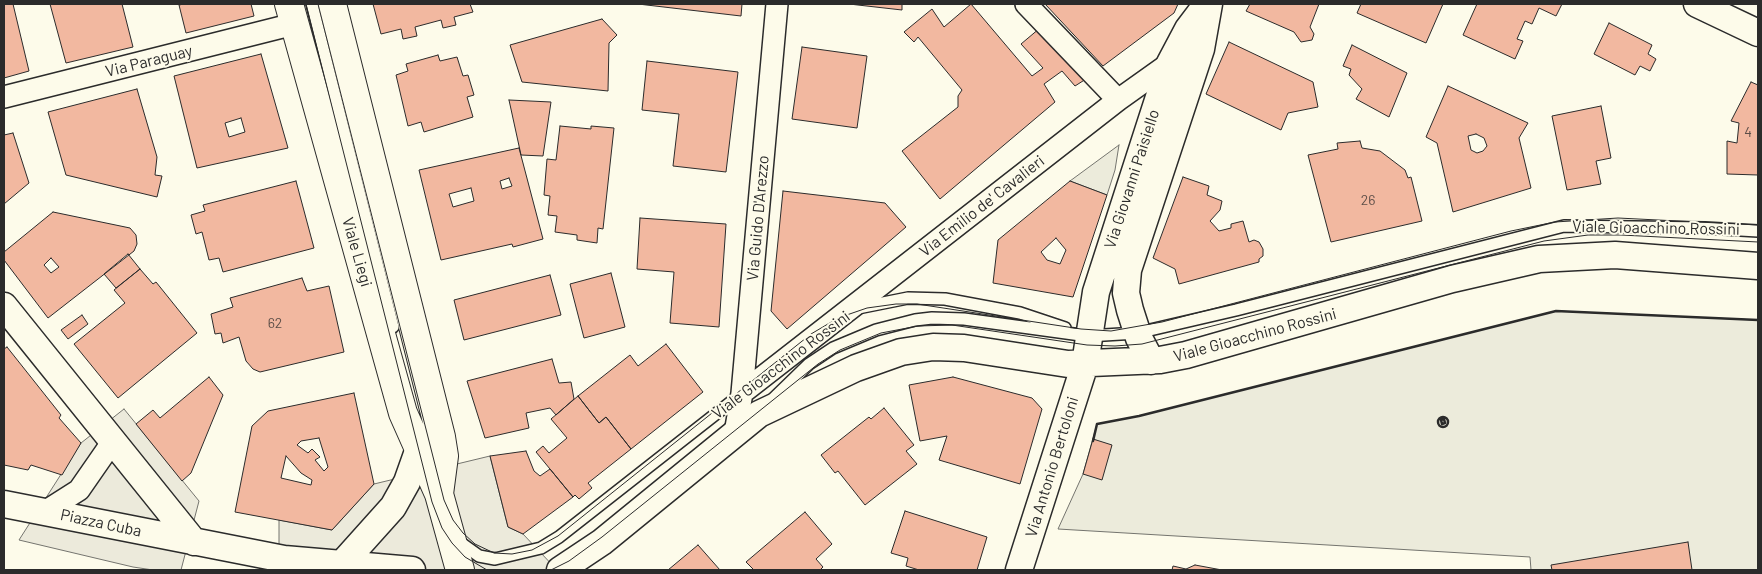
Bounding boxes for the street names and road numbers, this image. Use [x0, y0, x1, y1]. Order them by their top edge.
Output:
street label: Via Paraguay [103, 41, 195, 81]
street label: Via Giovanni Paisiello [1100, 107, 1164, 251]
street label: Via Emilio de' Cavalieri [916, 151, 1048, 261]
street label: Via Guido D'Arezzo [743, 154, 773, 282]
street label: Viale Liegi [338, 215, 376, 289]
street label: Viale Gioacchino Rossini [1572, 217, 1740, 239]
street label: Viale Gioacchino Rossini [1171, 304, 1339, 366]
street label: Viale Gioacchino Rossini [708, 307, 854, 423]
street label: Via Antonio Bertoloni [1021, 394, 1083, 540]
street label: Piazza Cuba [59, 505, 143, 541]

